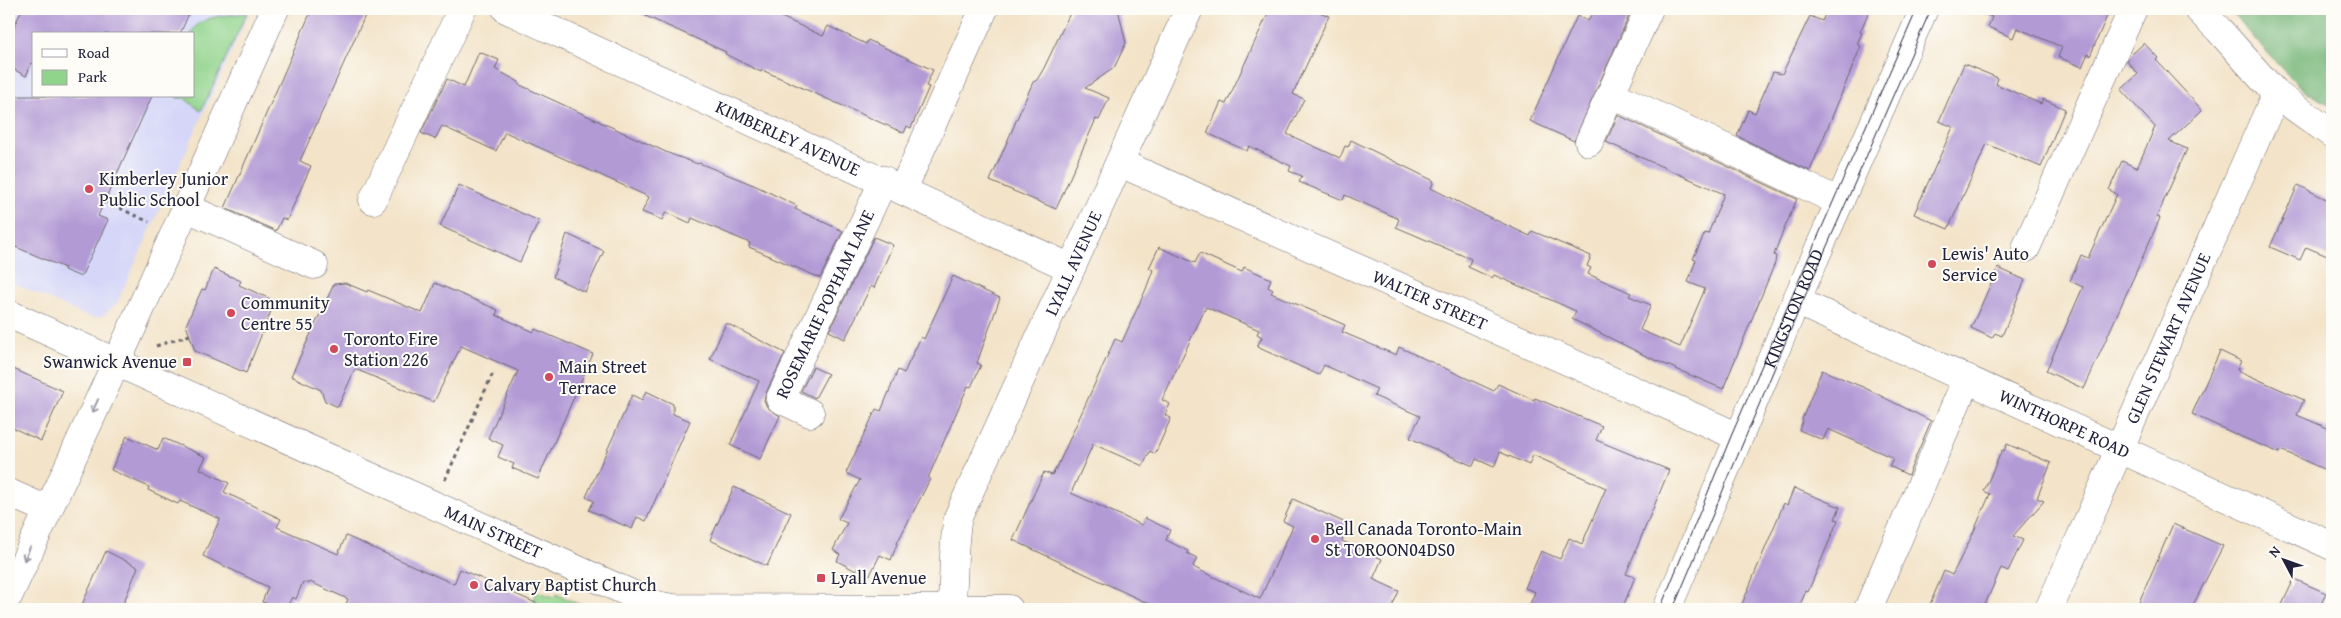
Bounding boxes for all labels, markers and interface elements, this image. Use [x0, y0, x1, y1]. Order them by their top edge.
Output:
legend [32, 32, 195, 98]
text: Road [78, 42, 109, 63]
text: Park [78, 66, 107, 87]
street label: KIMBERLEY AVENUE [711, 93, 865, 183]
place label: Kimberley Junior Public School [99, 165, 229, 213]
marker: Kimberley Junior Public School [83, 183, 95, 195]
street label: ROSEMARIE POPHAM LANE [768, 205, 881, 403]
street label: LYALL AVENUE [1037, 206, 1108, 320]
place label: Lewis' Auto Service [1942, 240, 2029, 288]
street label: KINGSTON ROAD [1756, 245, 1830, 372]
street label: GLEN STEWART AVENUE [2118, 248, 2217, 428]
marker: Lewis' Auto Service [1926, 258, 1938, 270]
street label: WALTER STREET [1368, 262, 1492, 337]
place label: Community Centre 55 [241, 289, 330, 337]
marker: Community Centre 55 [225, 307, 237, 319]
place label: Toronto Fire Station 226 [344, 325, 438, 373]
marker: Toronto Fire Station 226 [328, 343, 340, 355]
place label: Swanwick Avenue [43, 348, 177, 375]
place label: Main Street Terrace [559, 353, 648, 401]
marker: Swanwick Avenue [181, 356, 193, 368]
marker: Main Street Terrace [543, 371, 555, 383]
street label: WINTHORPE ROAD [1995, 382, 2134, 465]
one-way arrow [89, 398, 99, 413]
street label: MAIN STREET [440, 498, 547, 565]
place label: Bell Canada Toronto-Main St TOROON04DS0 [1325, 515, 1522, 563]
marker: Bell Canada Toronto-Main St TOROON04DS0 [1309, 533, 1321, 545]
north arrow [2258, 536, 2308, 586]
text: N [2264, 541, 2285, 562]
one-way arrow [22, 546, 32, 561]
place label: Lyall Avenue [831, 564, 926, 591]
place label: Calvary Baptist Church [484, 571, 657, 598]
marker: Lyall Avenue [815, 572, 827, 584]
marker: Calvary Baptist Church [468, 579, 480, 591]

